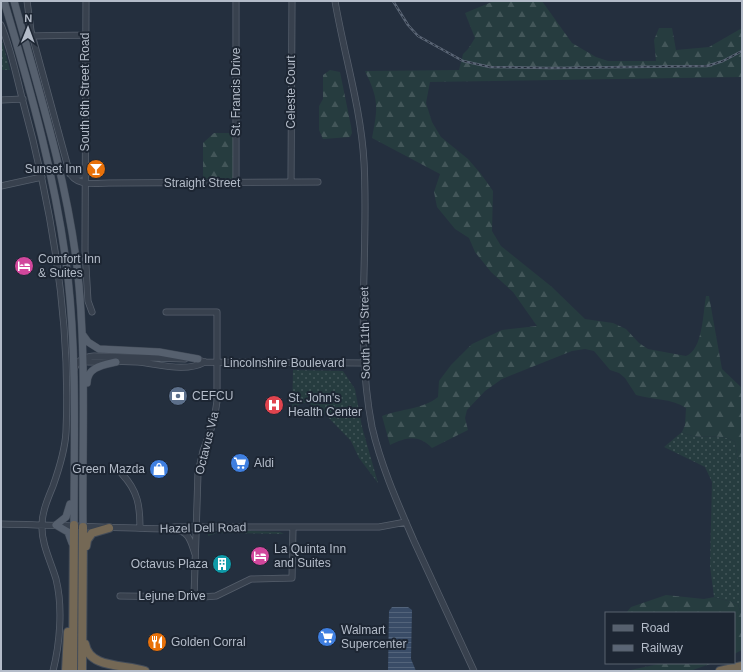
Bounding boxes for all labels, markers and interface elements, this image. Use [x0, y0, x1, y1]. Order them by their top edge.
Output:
north arrow [8, 8, 48, 48]
text: N [24, 12, 32, 24]
street label: South 6th Street Road [78, 33, 92, 151]
street label: St. Francis Drive [229, 47, 243, 136]
street label: Celeste Court [284, 55, 298, 129]
bar icon: Sunset Inn [85, 158, 107, 180]
place label: Sunset Inn [25, 162, 82, 176]
street label: Straight Street [164, 176, 241, 190]
place label: Comfort Inn & Suites [38, 252, 101, 280]
hotel icon: Comfort Inn & Suites [13, 255, 35, 277]
street label: South 11th Street [357, 286, 373, 379]
street label: Lincolnshire Boulevard [223, 356, 345, 370]
bank icon: CEFCU [167, 385, 189, 407]
place label: CEFCU [192, 389, 233, 403]
place label: St. John's Health Center [288, 391, 362, 419]
hospital icon: St. John's Health Center [263, 394, 285, 416]
street label: Octavus Via [192, 410, 222, 476]
supermarket icon: Aldi [229, 452, 251, 474]
place label: Aldi [254, 456, 274, 470]
shop icon: Green Mazda [148, 458, 170, 480]
place label: Green Mazda [72, 462, 145, 476]
street label: Hazel Dell Road [160, 520, 246, 536]
place label: La Quinta Inn and Suites [274, 542, 346, 570]
hotel icon: La Quinta Inn and Suites [249, 545, 271, 567]
building icon: Octavus Plaza [211, 553, 233, 575]
place label: Octavus Plaza [131, 557, 208, 571]
street label: Lejune Drive [138, 589, 206, 603]
legend [605, 612, 735, 664]
text: Road [641, 621, 670, 635]
place label: Walmart Supercenter [341, 623, 406, 651]
supermarket icon: Walmart Supercenter [316, 626, 338, 648]
restaurant icon: Golden Corral [146, 631, 168, 653]
place label: Golden Corral [171, 635, 246, 649]
text: Railway [641, 641, 683, 655]

